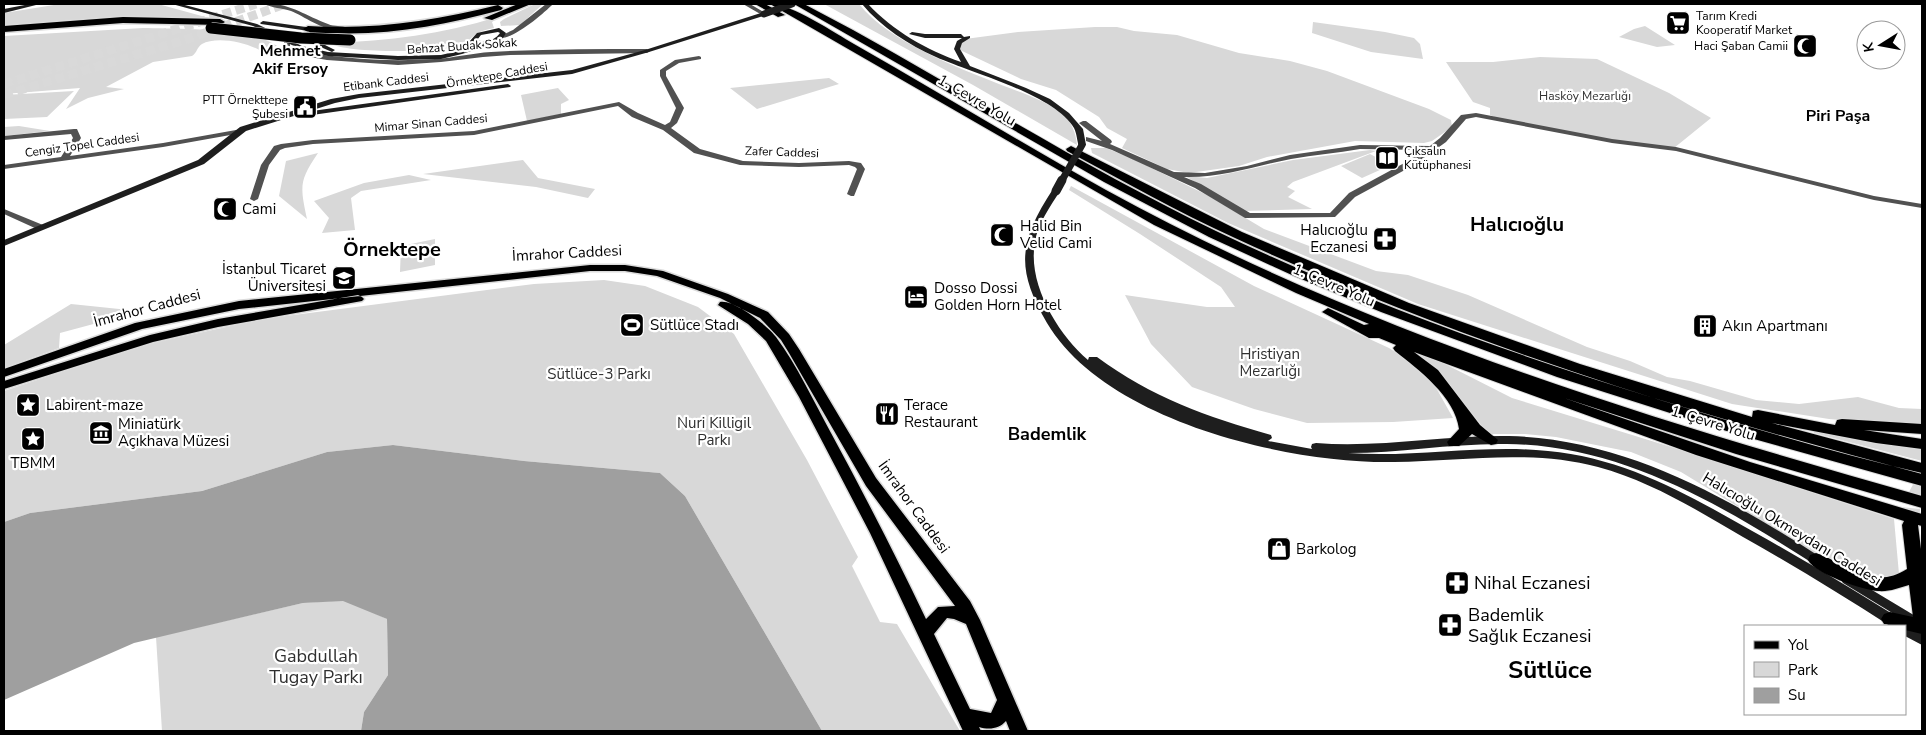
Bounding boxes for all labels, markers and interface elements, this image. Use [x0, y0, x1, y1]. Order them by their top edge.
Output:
place label: Tarım Kredi Kooperatif Market [1696, 8, 1793, 38]
supermarket icon: Tarım Kredi Kooperatif Market [1665, 10, 1691, 36]
north arrow [1856, 20, 1906, 70]
mosque icon: Haci Şaban Camii [1792, 33, 1818, 59]
street label: Behzat Budak Sokak [407, 34, 518, 58]
place label: Haci Şaban Camii [1694, 38, 1788, 54]
district label: Mehmet Akif Ersoy [252, 40, 328, 80]
text: K [1858, 40, 1879, 54]
street label: Örnektepe Caddesi [445, 58, 549, 92]
street label: Etibank Caddesi [342, 69, 430, 95]
street label: 1. Çevre Yolu [934, 69, 1020, 131]
park label: Hasköy Mezarlığı [1539, 88, 1631, 104]
place label: PTT Örnekttepe Şubesi [202, 92, 288, 122]
public building icon: PTT Örnekttepe Şubesi [292, 94, 318, 120]
district label: Piri Paşa [1806, 105, 1870, 127]
street label: Mimar Sinan Caddesi [374, 110, 488, 136]
street label: Cengiz Topel Caddesi [24, 129, 140, 161]
street label: Zafer Caddesi [745, 143, 819, 161]
place label: Çıksalın Kütüphanesi [1404, 143, 1471, 173]
library icon: Çıksalın Kütüphanesi [1374, 145, 1400, 171]
mosque icon: Cami [212, 196, 238, 222]
place label: Cami [242, 199, 276, 219]
district label: Halıcıoğlu [1470, 211, 1564, 238]
place label: Halid Bin Velid Cami [1019, 216, 1092, 253]
place label: Halıcıoğlu Eczanesi [1300, 220, 1368, 257]
mosque icon: Halid Bin Velid Cami [989, 222, 1015, 248]
pharmacy icon: Halıcıoğlu Eczanesi [1372, 226, 1398, 252]
district label: Örnektepe [343, 236, 441, 263]
street label: İmrahor Caddesi [512, 240, 622, 266]
place label: İstanbul Ticaret Üniversitesi [222, 259, 327, 296]
street label: 1. Çevre Yolu [1290, 259, 1378, 311]
school or university icon: İstanbul Ticaret Üniversitesi [331, 265, 357, 291]
place label: Dosso Dossi Golden Horn Hotel [934, 278, 1062, 315]
street label: İmrahor Caddesi [91, 284, 203, 332]
hotel icon: Dosso Dossi Golden Horn Hotel [903, 284, 929, 310]
sports icon: Sütlüce Stadı [619, 312, 645, 338]
building icon: Akın Apartmanı [1692, 313, 1718, 339]
place label: Sütlüce Stadı [650, 315, 739, 335]
place label: Akın Apartmanı [1722, 316, 1828, 336]
park label: Hristiyan Mezarlığı [1239, 344, 1301, 381]
park label: Sütlüce-3 Parkı [547, 364, 651, 384]
place icon: Labirent-maze [15, 392, 41, 418]
place label: Labirent-maze [46, 395, 143, 415]
place label: Terace Restaurant [904, 395, 978, 432]
restaurant icon: Terace Restaurant [874, 401, 900, 427]
street label: 1. Çevre Yolu [1668, 401, 1758, 445]
park label: Nuri Killigil Parkı [677, 413, 752, 450]
place label: Miniatürk Açıkhava Müzesi [118, 414, 229, 451]
museum icon: Miniatürk Açıkhava Müzesi [88, 420, 114, 446]
district label: Bademlik [1008, 422, 1087, 446]
place icon: TBMM [20, 426, 46, 452]
place label: TBMM [11, 453, 55, 473]
street label: İmrahor Caddesi [874, 457, 954, 557]
street label: Halıcıoğlu Okmeydanı Caddesi [1699, 468, 1885, 590]
shop icon: Barkolog [1266, 536, 1292, 562]
place label: Barkolog [1296, 539, 1357, 559]
pharmacy icon: Nihal Eczanesi [1444, 570, 1470, 596]
place label: Nihal Eczanesi [1474, 571, 1590, 595]
place label: Bademlik Sağlık Eczanesi [1468, 603, 1591, 648]
pharmacy icon: Bademlik Sağlık Eczanesi [1437, 612, 1463, 638]
legend [1744, 625, 1906, 715]
text: Yol [1787, 635, 1809, 655]
park label: Gabdullah Tugay Parkı [269, 644, 363, 689]
district label: Sütlüce [1508, 654, 1592, 686]
text: Park [1788, 660, 1818, 680]
text: Su [1788, 685, 1806, 705]

